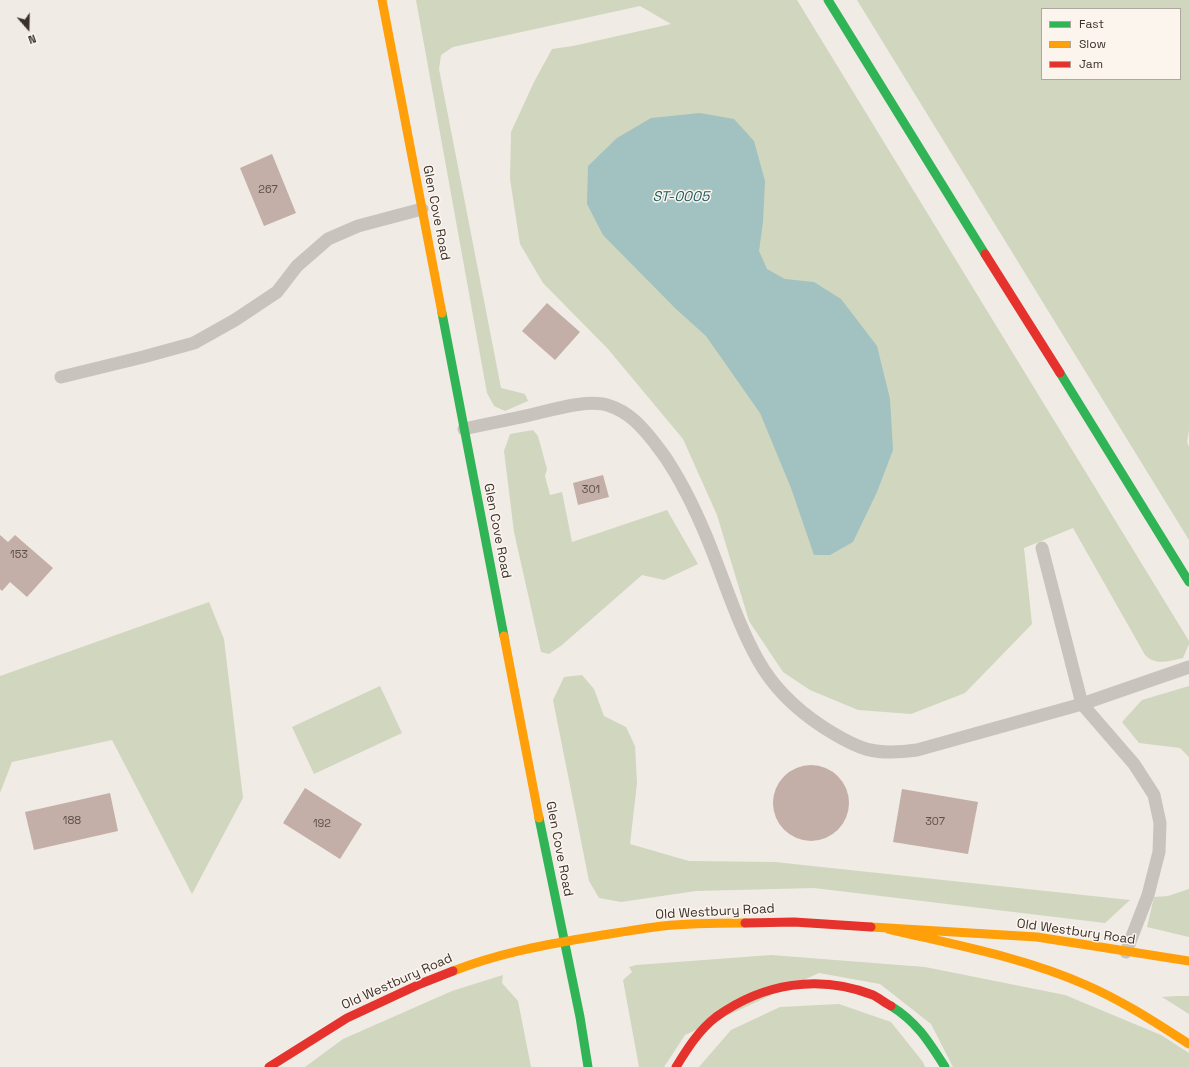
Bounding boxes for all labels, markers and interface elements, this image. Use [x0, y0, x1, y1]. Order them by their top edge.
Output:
north arrow [8, 8, 48, 48]
legend [1041, 8, 1181, 80]
text: Fast [1079, 16, 1104, 32]
text: N [26, 31, 38, 47]
text: Slow [1079, 36, 1106, 52]
text: Jam [1079, 56, 1103, 72]
street label: Glen Cove Road [419, 164, 453, 262]
house number: 267 [258, 183, 278, 197]
water label: ST-0005 [653, 189, 709, 205]
street label: Glen Cove Road [480, 482, 514, 580]
house number: 301 [582, 483, 600, 497]
house number: 153 [10, 548, 28, 562]
street label: Glen Cove Road [542, 800, 576, 898]
house number: 188 [63, 814, 81, 828]
house number: 307 [925, 815, 945, 829]
house number: 192 [313, 817, 331, 831]
street label: Old Westbury Road [655, 901, 775, 923]
street label: Old Westbury Road [1016, 916, 1136, 948]
street label: Old Westbury Road [339, 951, 455, 1013]

